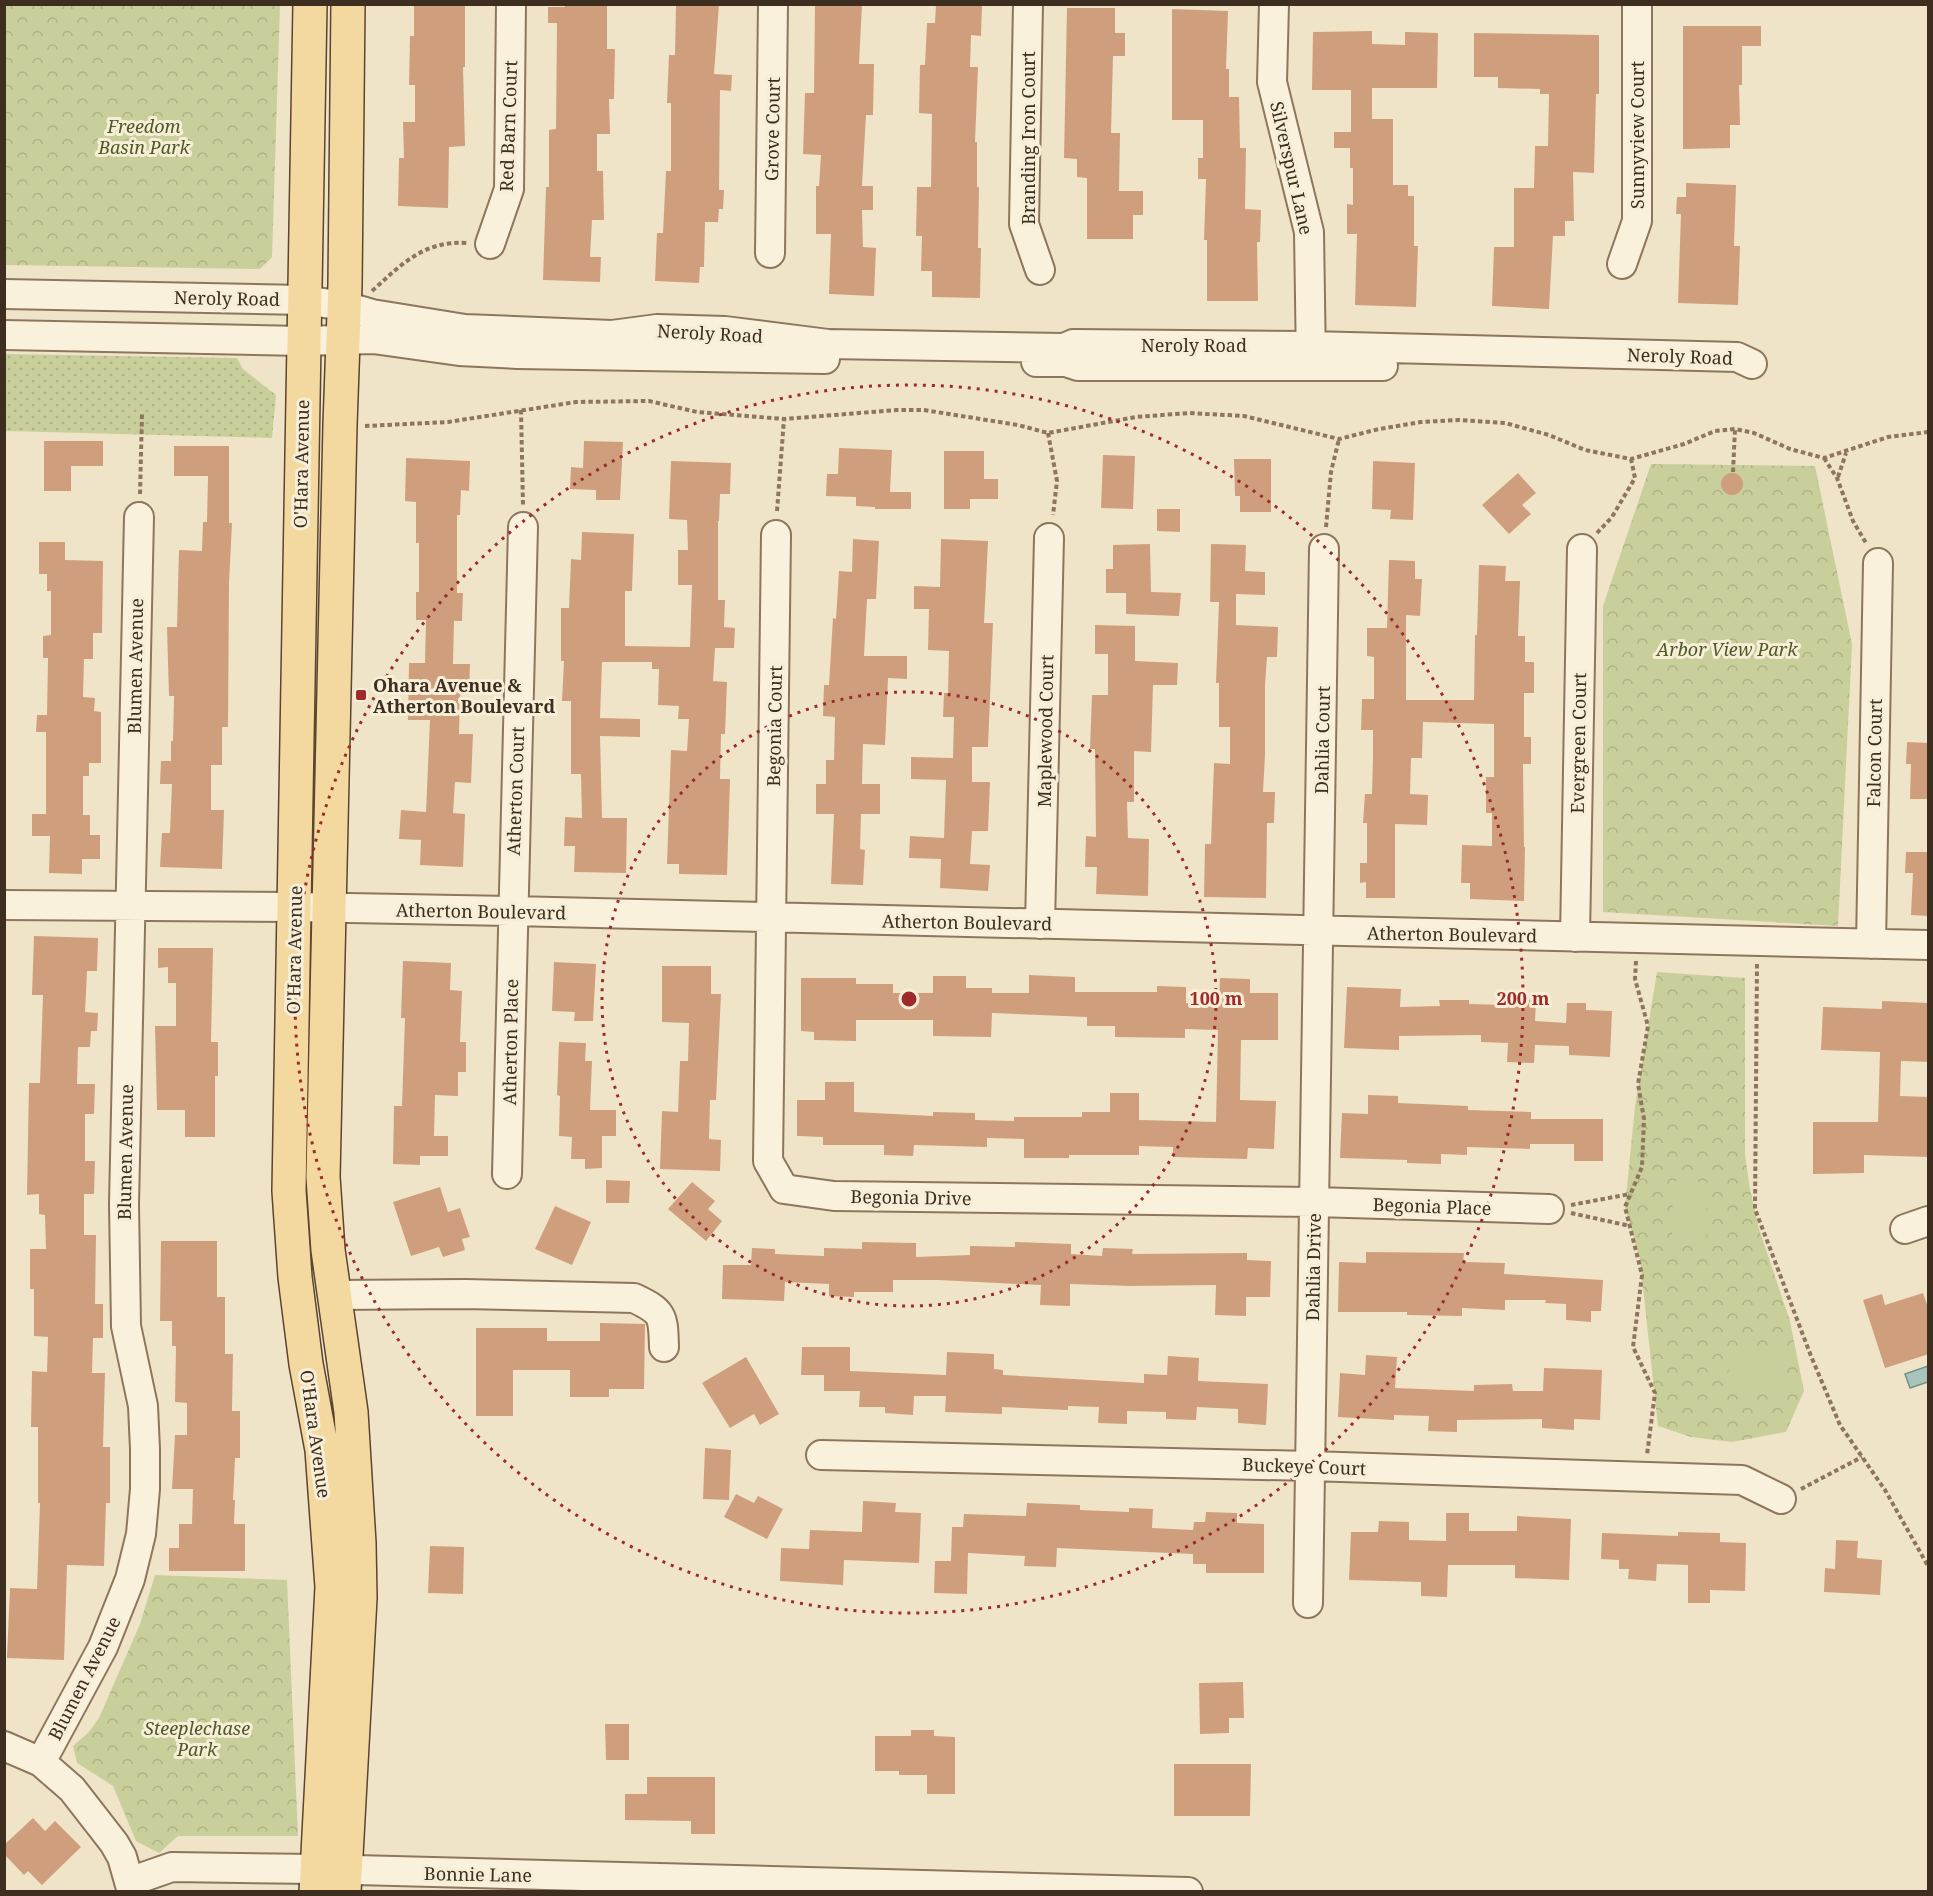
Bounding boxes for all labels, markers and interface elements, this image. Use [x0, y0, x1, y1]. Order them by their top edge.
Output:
street label: Branding Iron Court [1016, 51, 1040, 225]
street label: Red Barn Court [494, 60, 522, 192]
street label: Sunnyview Court [1625, 61, 1649, 209]
street label: Grove Court [759, 77, 785, 181]
street label: Silverspur Lane [1265, 99, 1319, 237]
park label: Freedom Basin Park [97, 114, 191, 159]
street label: Neroly Road [174, 285, 280, 311]
street label: Neroly Road [656, 318, 764, 348]
street label: Neroly Road [1141, 333, 1247, 357]
street label: Neroly Road [1627, 342, 1733, 370]
street label: O'Hara Avenue [288, 399, 314, 529]
street label: Blumen Avenue [122, 598, 148, 734]
park label: Arbor View Park [1655, 637, 1798, 661]
street label: Maplewood Court [1032, 654, 1058, 808]
street label: Begonia Court [761, 665, 787, 787]
street label: Evergreen Court [1565, 672, 1591, 814]
place label: Ohara Avenue & Atherton Boulevard [373, 673, 555, 718]
street label: Dahlia Court [1309, 686, 1335, 794]
marker: Ohara Avenue & Atherton Boulevard [354, 688, 368, 702]
street label: Falcon Court [1861, 698, 1887, 808]
street label: Atherton Court [501, 726, 529, 856]
street label: O'Hara Avenue [281, 885, 307, 1015]
street label: Atherton Boulevard [396, 898, 566, 924]
street label: Atherton Boulevard [882, 909, 1052, 935]
street label: Atherton Boulevard [1367, 921, 1537, 947]
street label: Atherton Place [497, 978, 523, 1106]
text: 100 m [1190, 986, 1243, 1010]
text: 200 m [1497, 986, 1550, 1010]
centre of rings [899, 989, 919, 1009]
street label: Blumen Avenue [112, 1084, 138, 1220]
street label: Begonia Drive [850, 1184, 972, 1210]
street label: Begonia Place [1372, 1192, 1492, 1220]
street label: Dahlia Drive [1300, 1213, 1326, 1321]
street label: O'Hara Avenue [295, 1368, 337, 1500]
street label: Buckeye Court [1242, 1452, 1366, 1480]
street label: Blumen Avenue [42, 1612, 126, 1744]
park label: Steeplechase Park [144, 1716, 250, 1761]
street label: Bonnie Lane [424, 1861, 532, 1887]

